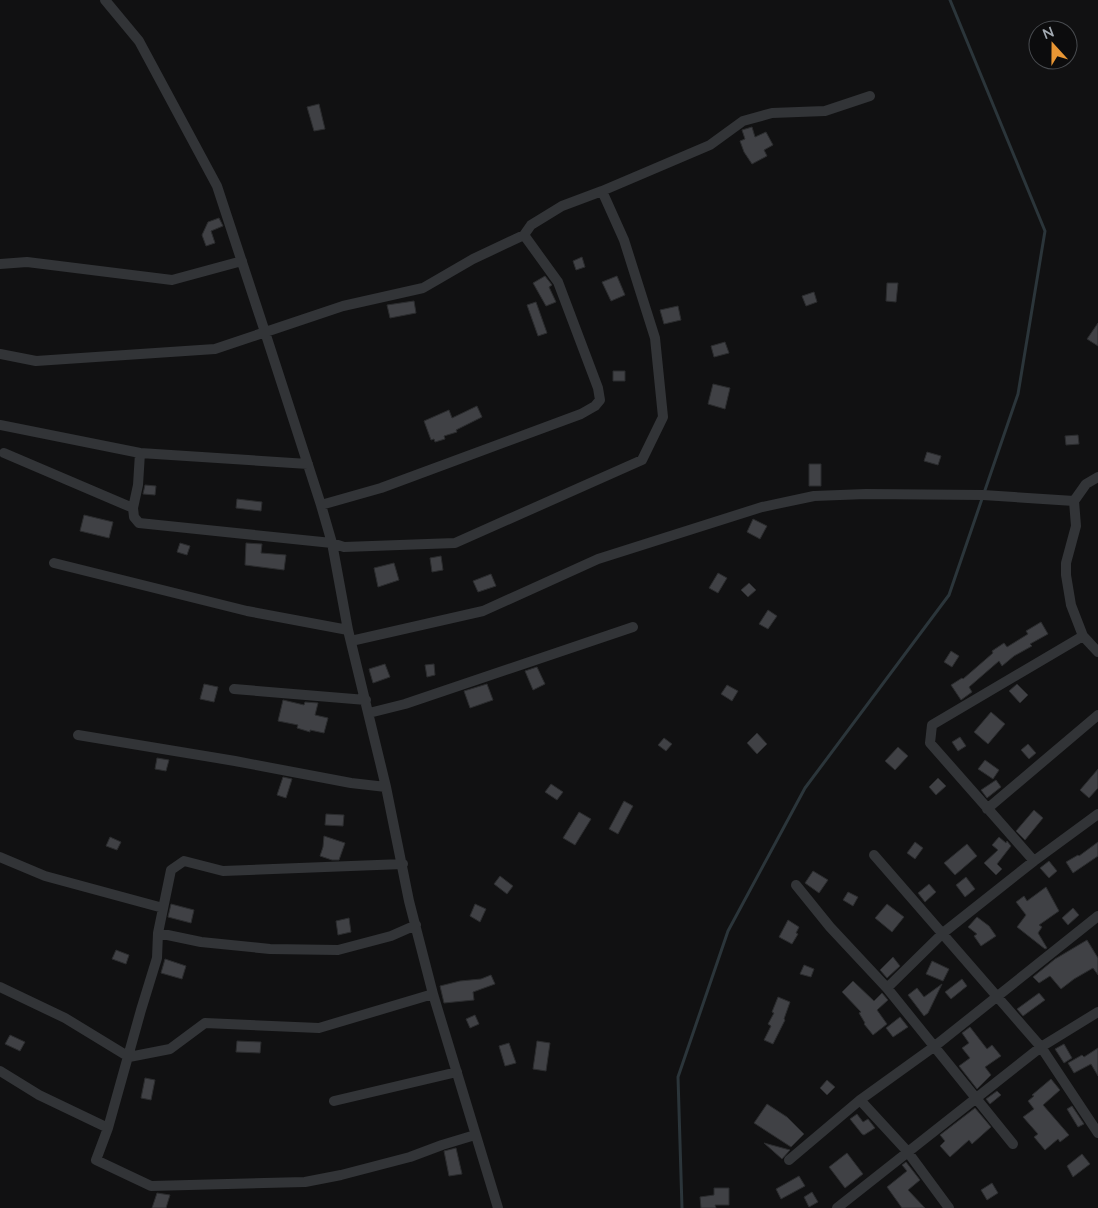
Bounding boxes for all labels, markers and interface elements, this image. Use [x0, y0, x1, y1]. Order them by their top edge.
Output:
north arrow [1028, 20, 1078, 70]
text: N [1040, 23, 1056, 42]

